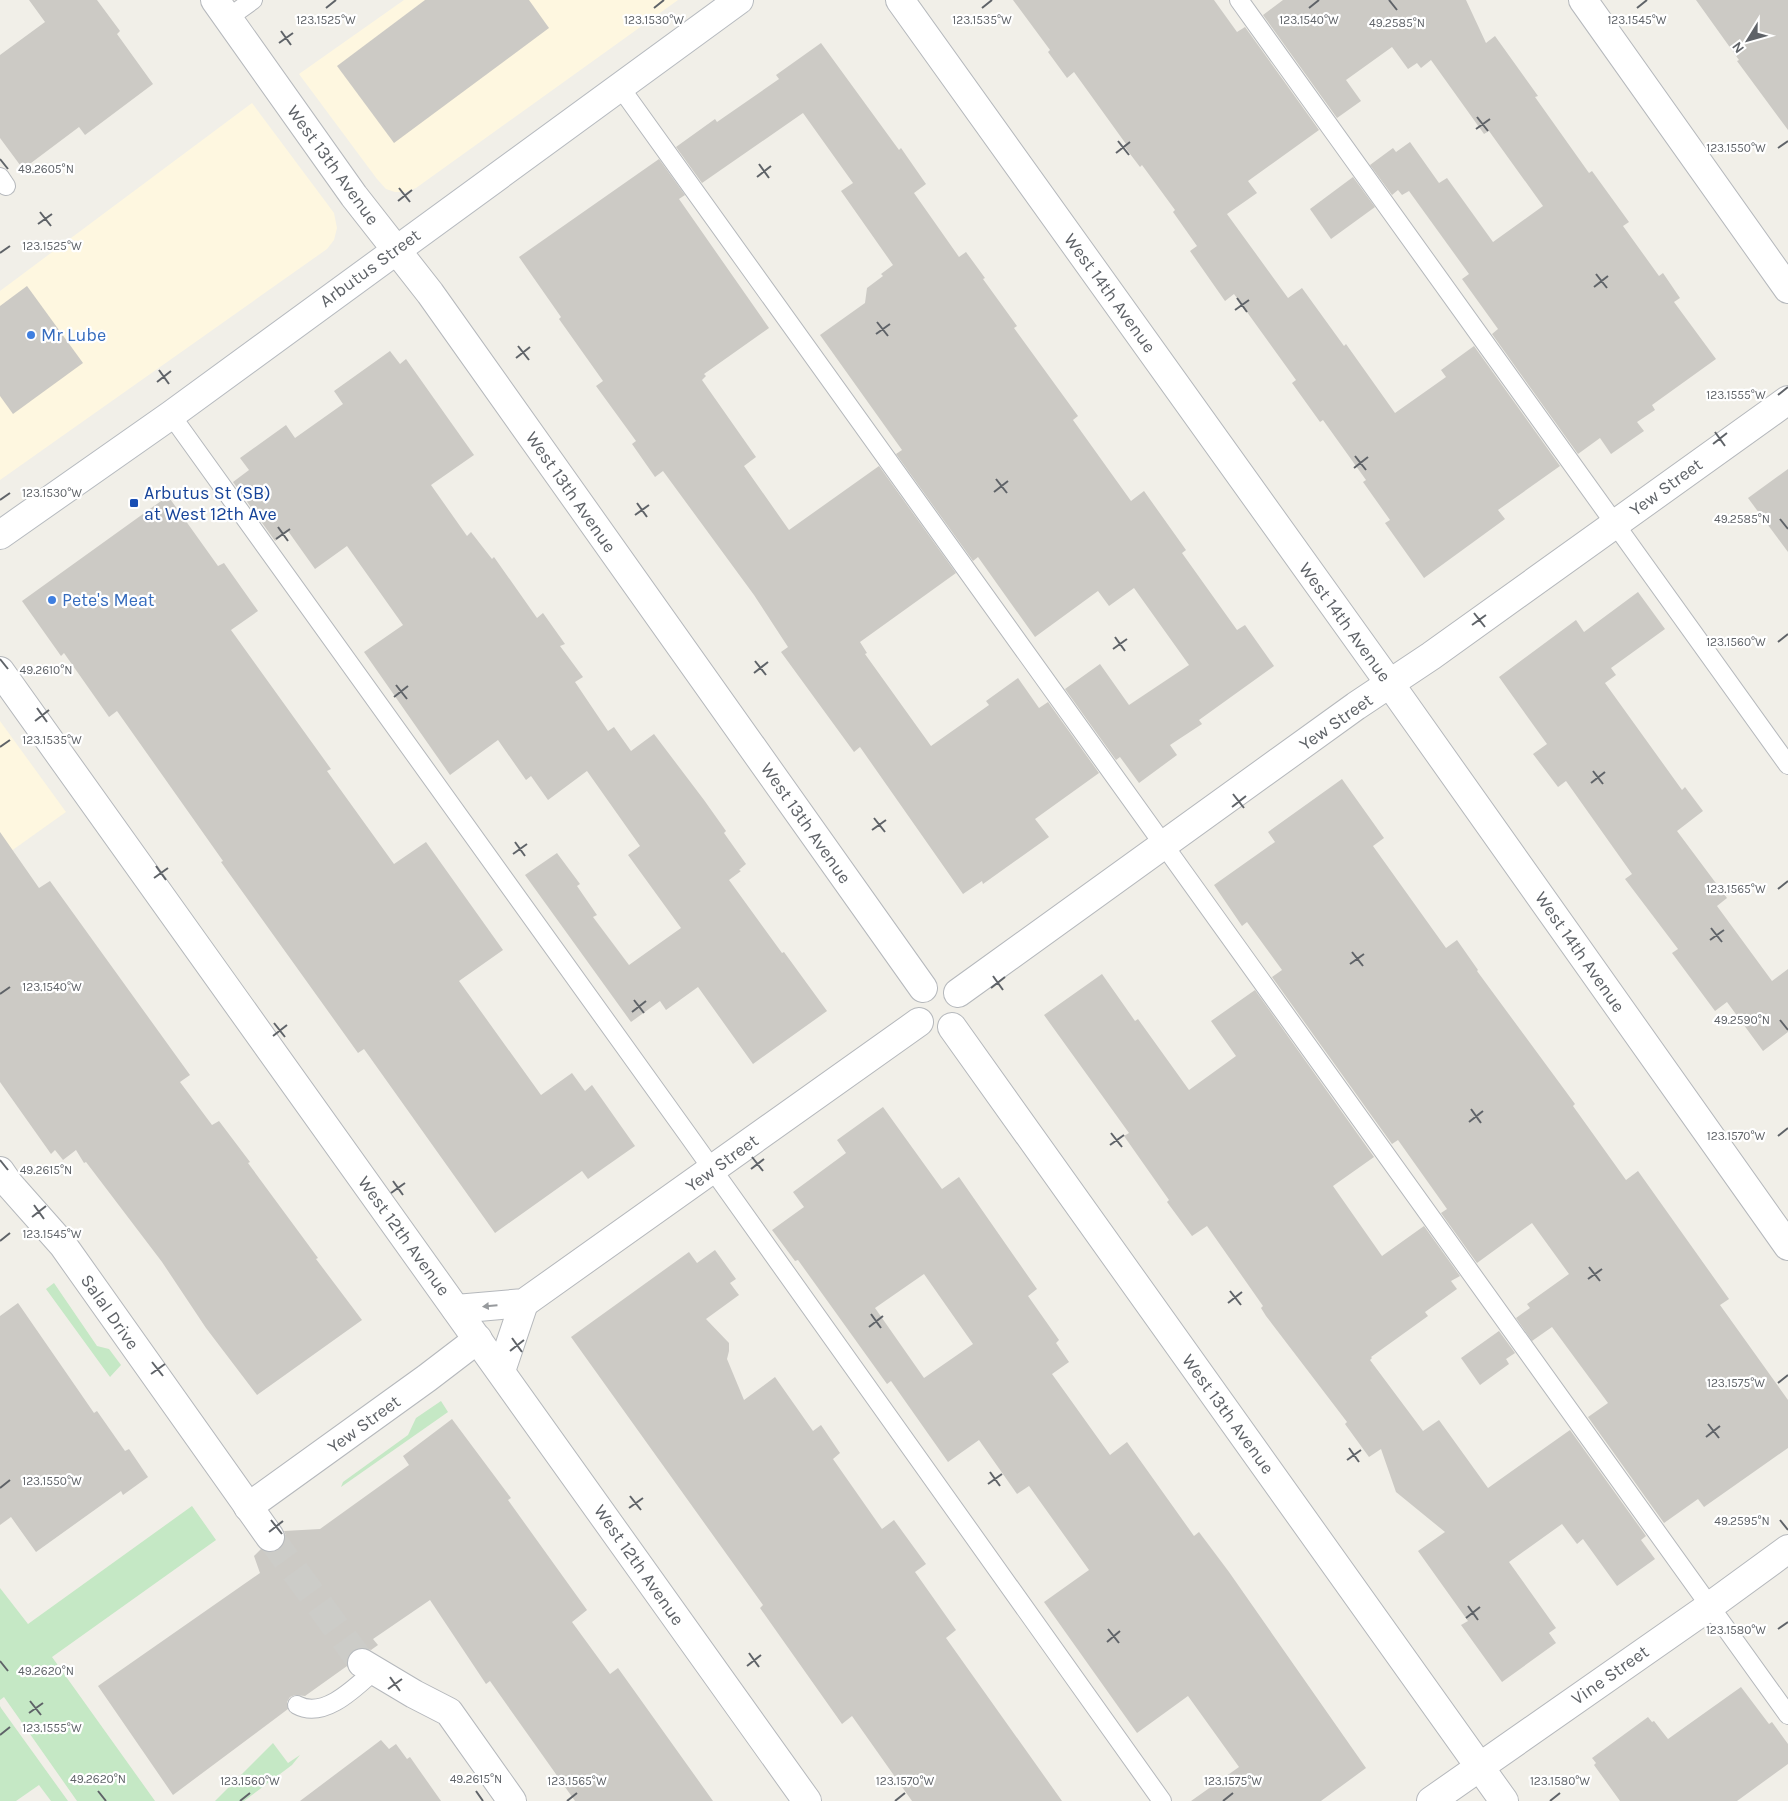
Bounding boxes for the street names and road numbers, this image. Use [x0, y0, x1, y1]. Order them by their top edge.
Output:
street label: West 13th Avenue [282, 101, 384, 229]
street label: Arbutus Street [315, 224, 425, 312]
street label: West 14th Avenue [1059, 229, 1161, 357]
street label: West 13th Avenue [521, 427, 621, 557]
street label: Yew Street [1625, 453, 1707, 521]
street label: West 14th Avenue [1294, 558, 1396, 686]
street label: Yew Street [1295, 689, 1377, 755]
street label: West 13th Avenue [756, 758, 856, 888]
street label: West 14th Avenue [1530, 887, 1630, 1017]
street label: Yew Street [681, 1129, 763, 1197]
street label: West 12th Avenue [353, 1172, 455, 1300]
street label: Salal Drive [76, 1270, 144, 1354]
street label: West 13th Avenue [1177, 1350, 1279, 1478]
street label: Yew Street [323, 1390, 405, 1458]
street label: West 12th Avenue [589, 1500, 689, 1630]
street label: Vine Street [1567, 1640, 1653, 1710]

